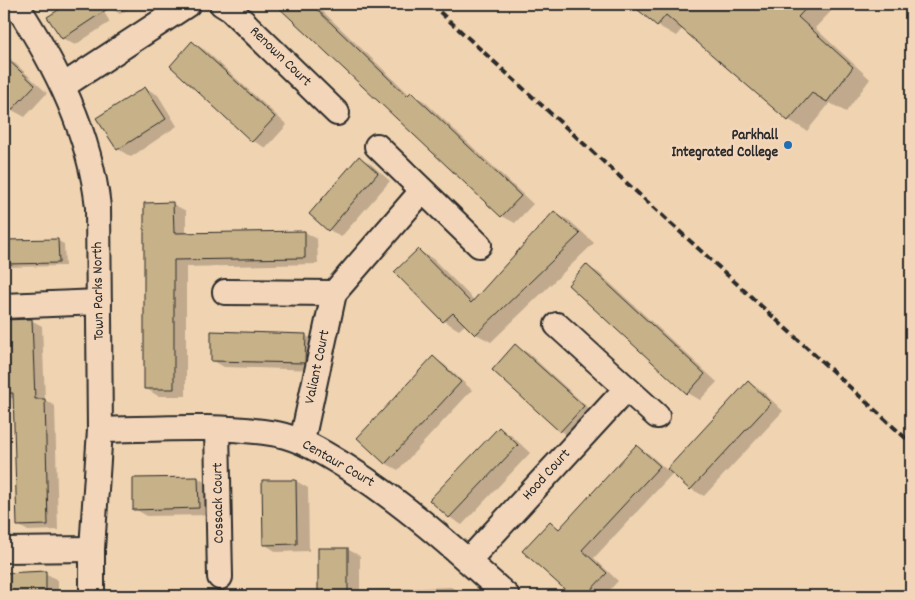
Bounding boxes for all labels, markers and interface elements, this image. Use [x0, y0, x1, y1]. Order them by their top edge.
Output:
street label: Renown Court [244, 22, 316, 93]
place label: Parkhall Integrated College [672, 125, 778, 164]
marker: Parkhall Integrated College [782, 139, 794, 151]
street label: Town Parks North [87, 241, 111, 341]
street label: Valiant Court [299, 328, 337, 406]
street label: Centaur Court [298, 434, 379, 494]
street label: Hood Court [518, 444, 577, 506]
street label: Cossack Court [207, 462, 231, 544]

